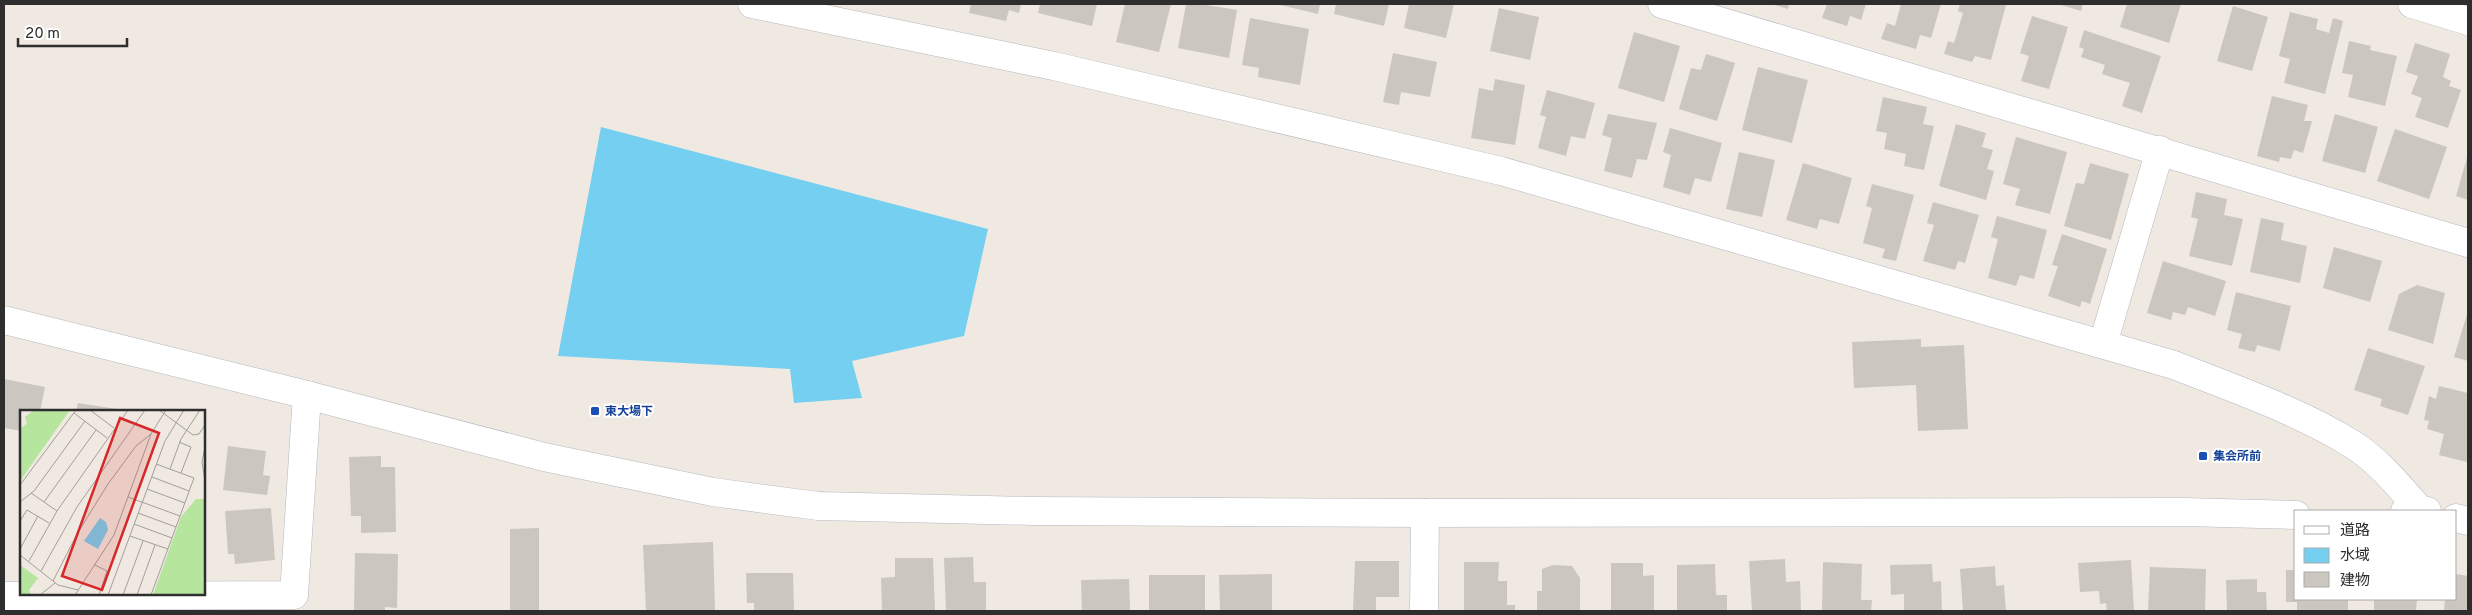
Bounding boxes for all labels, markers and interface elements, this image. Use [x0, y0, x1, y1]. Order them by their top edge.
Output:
scale bar [18, 15, 126, 47]
text: 20 m [25, 25, 60, 44]
place label: 東大場下 [605, 404, 653, 420]
marker: 東大場下 [589, 405, 601, 417]
inset map [20, 410, 205, 595]
place label: 集会所前 [2213, 449, 2261, 465]
marker: 集会所前 [2197, 450, 2209, 462]
legend [2294, 510, 2457, 600]
text: 道路 [2340, 522, 2370, 541]
text: 水域 [2340, 547, 2370, 566]
text: 建物 [2340, 572, 2370, 591]

